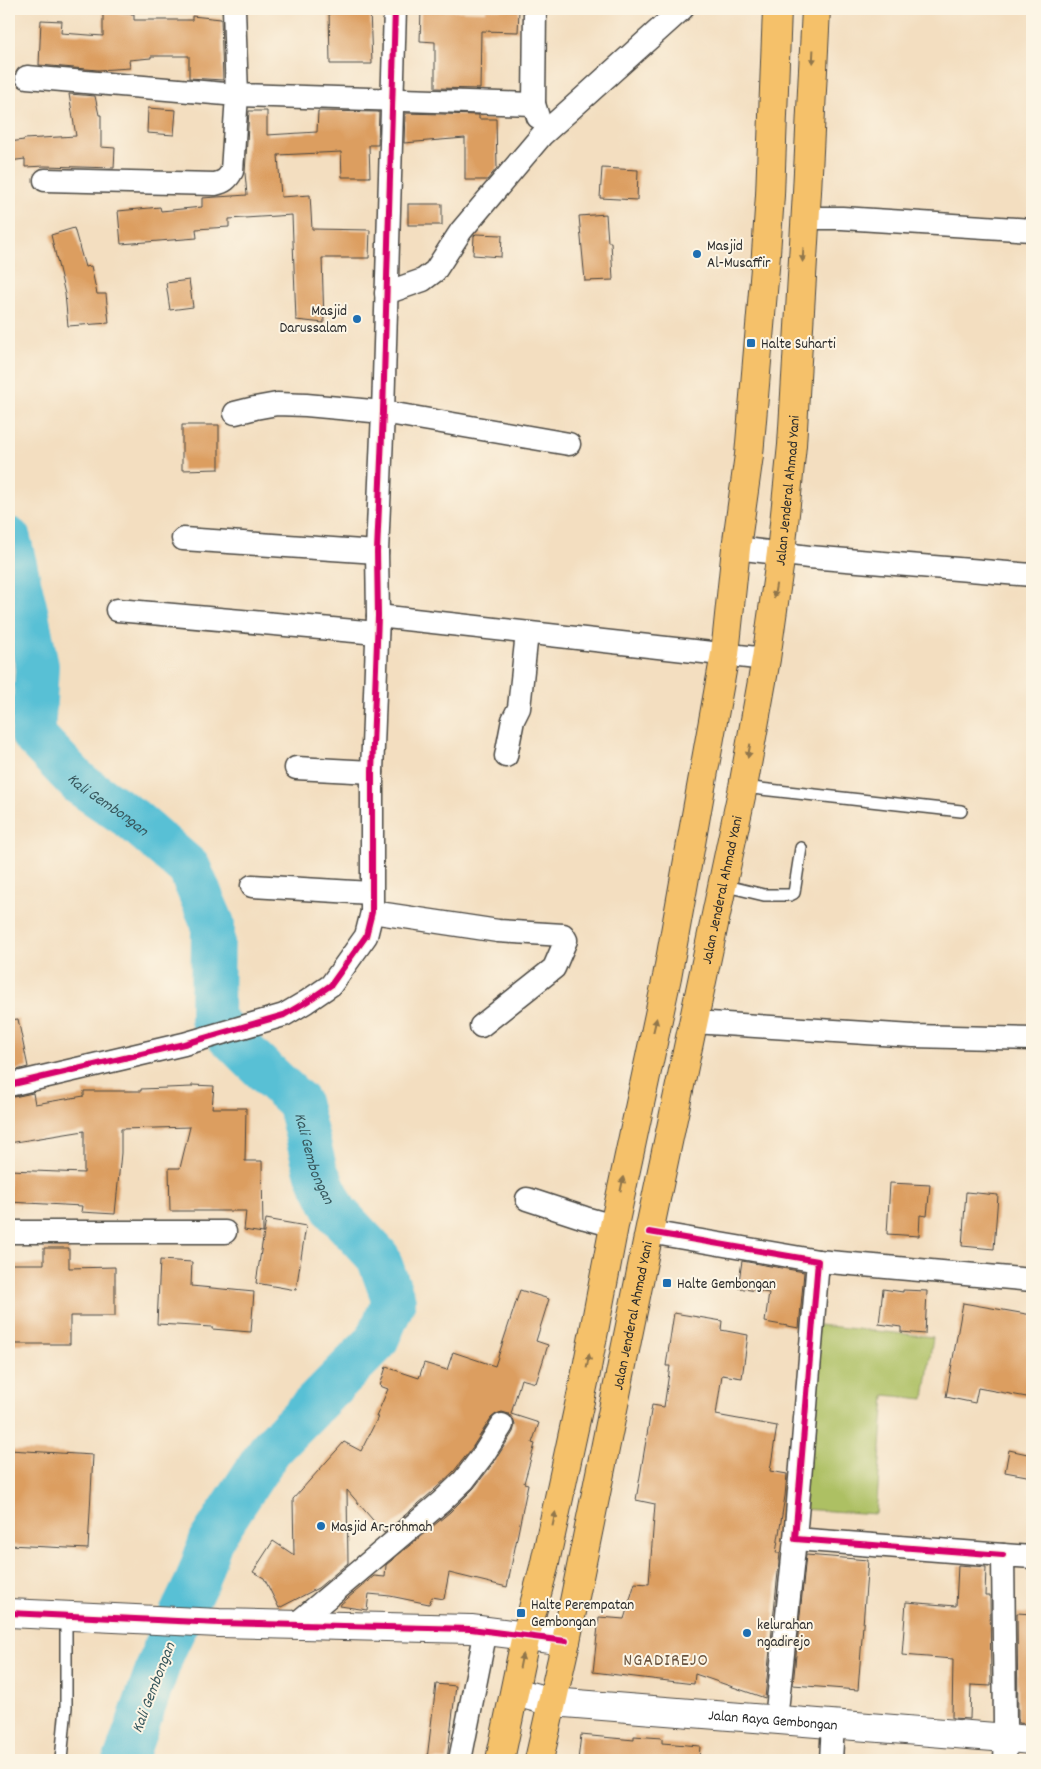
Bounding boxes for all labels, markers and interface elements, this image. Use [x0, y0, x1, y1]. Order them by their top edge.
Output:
one-way arrow [809, 50, 817, 66]
place label: Masjid Al-Musaffir [707, 236, 771, 275]
one-way arrow [799, 247, 807, 263]
marker: Masjid Al-Musaffir [691, 248, 703, 260]
place label: Masjid Darussalam [280, 301, 347, 340]
marker: Masjid Darussalam [351, 313, 363, 325]
place label: Halte Suharti [761, 334, 836, 356]
marker: Halte Suharti [745, 337, 757, 349]
street label: Jalan Jenderal Ahmad Yani [770, 415, 807, 567]
one-way arrow [771, 583, 779, 599]
one-way arrow [745, 744, 753, 759]
water label: Kali Gembongan [61, 769, 153, 843]
street label: Jalan Jenderal Ahmad Yani [697, 814, 750, 966]
one-way arrow [651, 1017, 659, 1032]
water label: Kali Gembongan [287, 1111, 340, 1209]
one-way arrow [618, 1176, 626, 1191]
street label: Jalan Jenderal Ahmad Yani [608, 1240, 660, 1392]
place label: Halte Gembongan [677, 1274, 776, 1296]
marker: Halte Gembongan [661, 1277, 673, 1289]
one-way arrow [584, 1353, 592, 1368]
one-way arrow [550, 1512, 558, 1527]
place label: Masjid Ar-rohmah [331, 1517, 433, 1539]
marker: Masjid Ar-rohmah [315, 1520, 327, 1532]
place label: Halte Perempatan Gembongan [531, 1595, 634, 1634]
marker: Halte Perempatan Gembongan [515, 1607, 527, 1619]
place label: kelurahan ngadirejo [757, 1615, 813, 1654]
marker: kelurahan ngadirejo [741, 1627, 753, 1639]
water label: Kali Gembongan [127, 1639, 182, 1736]
district label: NGADIREJO [623, 1649, 709, 1674]
one-way arrow [517, 1653, 525, 1668]
street label: Jalan Raya Gembongan [707, 1705, 838, 1738]

